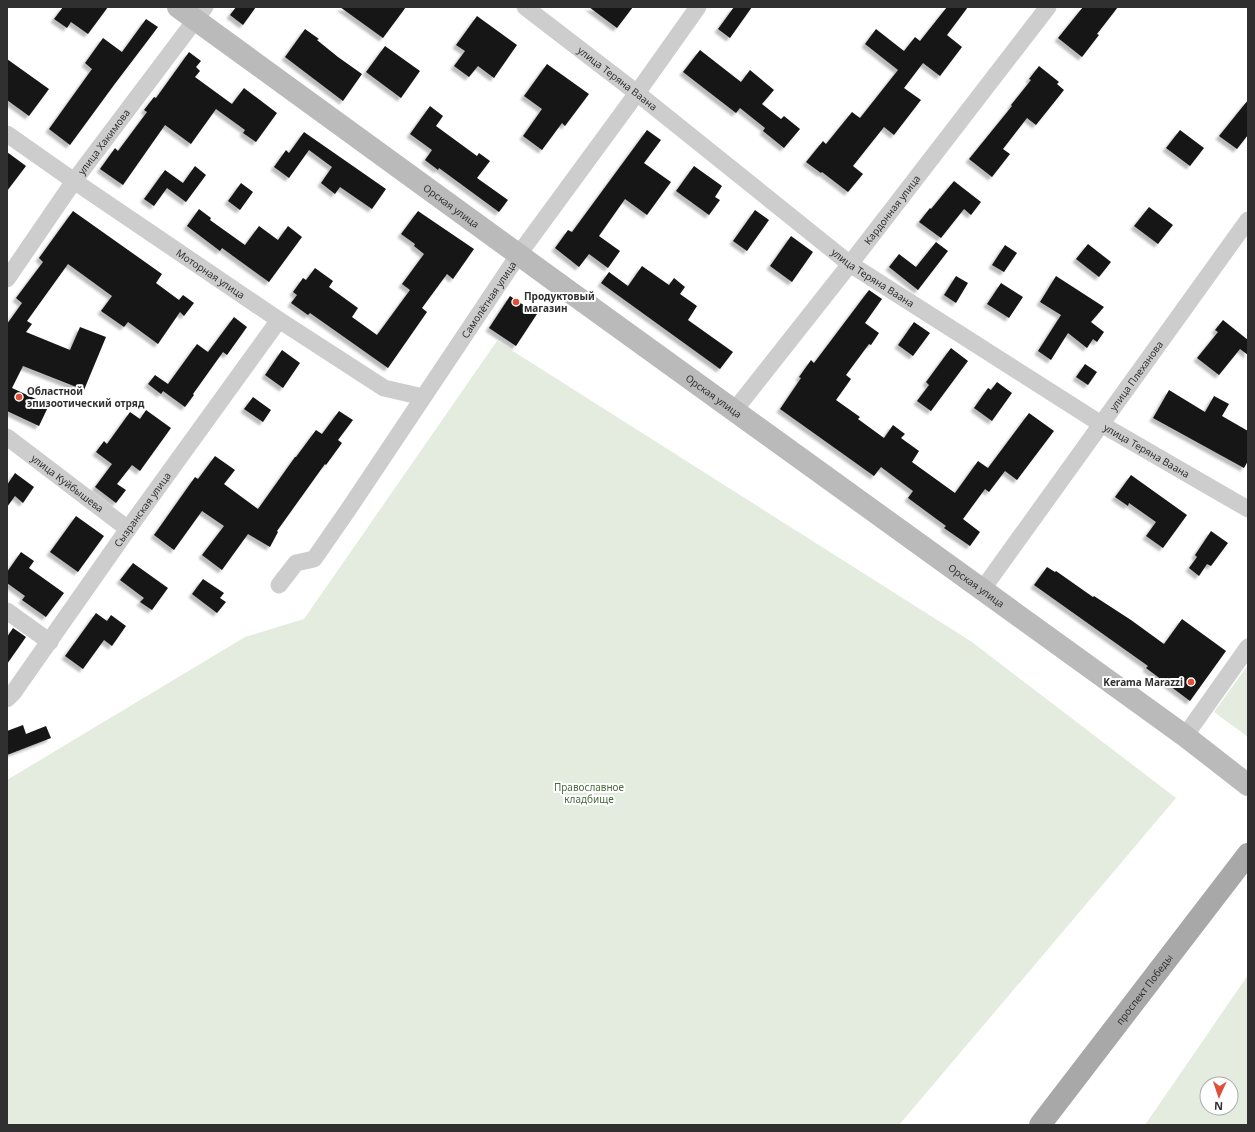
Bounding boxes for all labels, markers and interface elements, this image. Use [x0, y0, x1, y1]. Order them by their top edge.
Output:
street label: улица Теряна Ваана [575, 43, 660, 114]
street label: улица Хакимова [74, 106, 133, 177]
street label: Кардонная улица [861, 172, 923, 247]
street label: Орская улица [421, 181, 482, 231]
street label: Моторная улица [174, 245, 248, 302]
street label: улица Теряна Ваана [829, 245, 917, 310]
street label: Самолётная улица [458, 258, 519, 341]
place label: Продуктовый магазин [524, 289, 595, 315]
marker: Продуктовый магазин [511, 297, 521, 307]
street label: улица Плеханова [1106, 338, 1166, 414]
street label: Орская улица [683, 371, 745, 421]
place label: Областной эпизоотический отряд [27, 384, 145, 410]
marker: Областной эпизоотический отряд [14, 392, 24, 402]
street label: улица Теряна Ваана [1101, 420, 1192, 481]
street label: улица Куйбышева [28, 451, 107, 515]
street label: Сызранская улица [111, 469, 174, 550]
street label: Орская улица [946, 560, 1007, 610]
place label: Kerama Marazzi [1103, 675, 1183, 689]
marker: Kerama Marazzi [1186, 677, 1196, 687]
park label: Православное кладбище [554, 780, 625, 806]
street label: проспект Победы [1113, 951, 1176, 1028]
north arrow [1199, 1076, 1239, 1116]
text: N [1214, 1099, 1223, 1114]

